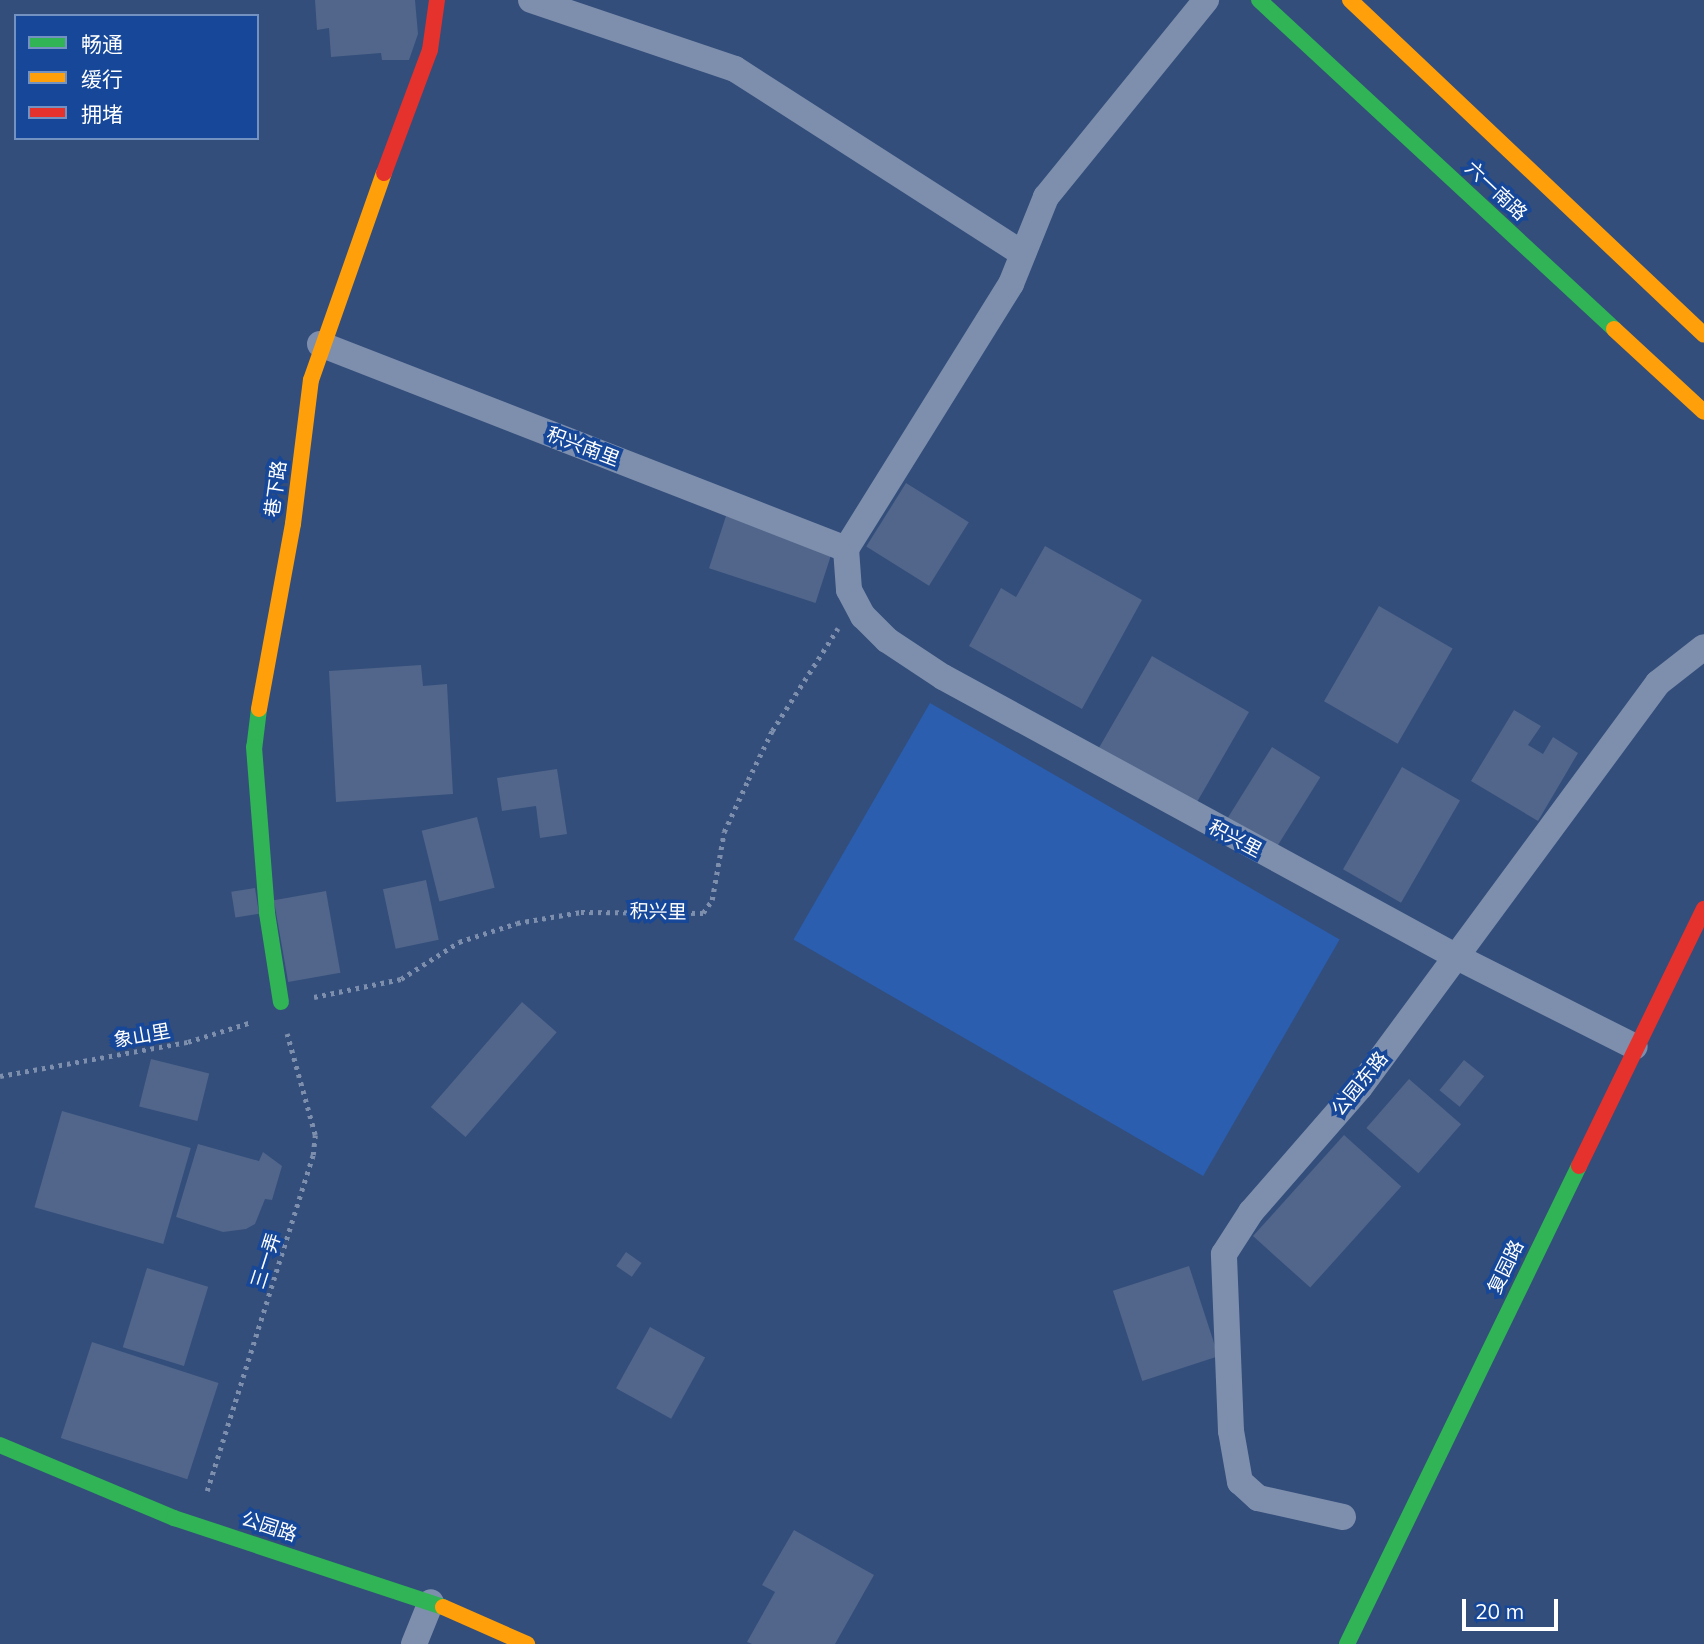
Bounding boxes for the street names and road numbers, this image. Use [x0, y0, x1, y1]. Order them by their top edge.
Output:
street label: 六一南路 [1460, 157, 1532, 225]
street label: 积兴南里 [543, 423, 623, 471]
street label: 巷下路 [261, 459, 291, 519]
street label: 积兴里 [1204, 816, 1266, 862]
street label: 积兴里 [629, 900, 687, 924]
street label: 象山里 [112, 1020, 172, 1052]
street label: 公园东路 [1327, 1047, 1393, 1121]
street label: 三一弄 [246, 1230, 286, 1292]
street label: 复园路 [1483, 1236, 1529, 1298]
street label: 公园路 [238, 1507, 300, 1547]

